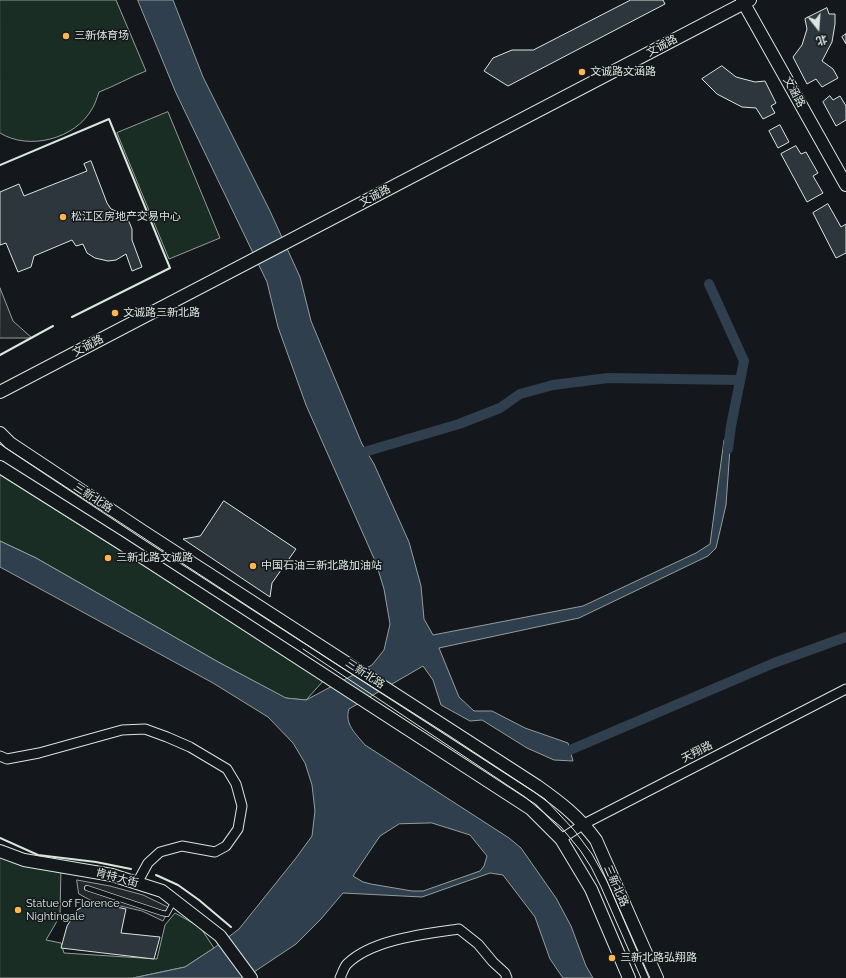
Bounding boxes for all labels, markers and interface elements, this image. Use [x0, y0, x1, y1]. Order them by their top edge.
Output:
north arrow [798, 8, 838, 48]
place label: 三新体育场 [74, 29, 129, 43]
marker: 三新体育场 [61, 31, 71, 41]
street label: 文诚路 [644, 32, 680, 60]
text: 北 [814, 32, 829, 48]
place label: 文诚路文涵路 [590, 65, 656, 79]
marker: 文诚路文涵路 [577, 67, 587, 77]
street label: 文涵路 [780, 74, 808, 110]
street label: 文诚路 [357, 182, 393, 210]
place label: 松江区房地产交易中心 [71, 210, 181, 224]
marker: 松江区房地产交易中心 [58, 212, 68, 222]
place label: 文诚路三新北路 [123, 306, 200, 320]
marker: 文诚路三新北路 [110, 308, 120, 318]
street label: 文诚路 [70, 332, 106, 360]
street label: 三新北路 [71, 480, 115, 516]
place label: 三新北路文诚路 [116, 551, 193, 565]
marker: 三新北路文诚路 [103, 553, 113, 563]
place label: 中国石油三新北路加油站 [261, 559, 382, 573]
marker: 中国石油三新北路加油站 [248, 561, 258, 571]
street label: 三新北路 [343, 656, 387, 692]
street label: 天翔路 [679, 739, 715, 765]
street label: 三新北路 [601, 863, 631, 909]
street label: 肯特大街 [94, 866, 140, 890]
place label: Statue of Florence Nightingale [26, 897, 120, 923]
marker: Statue of Florence Nightingale [13, 905, 23, 915]
place label: 三新北路弘翔路 [620, 951, 697, 965]
marker: 三新北路弘翔路 [607, 953, 617, 963]

